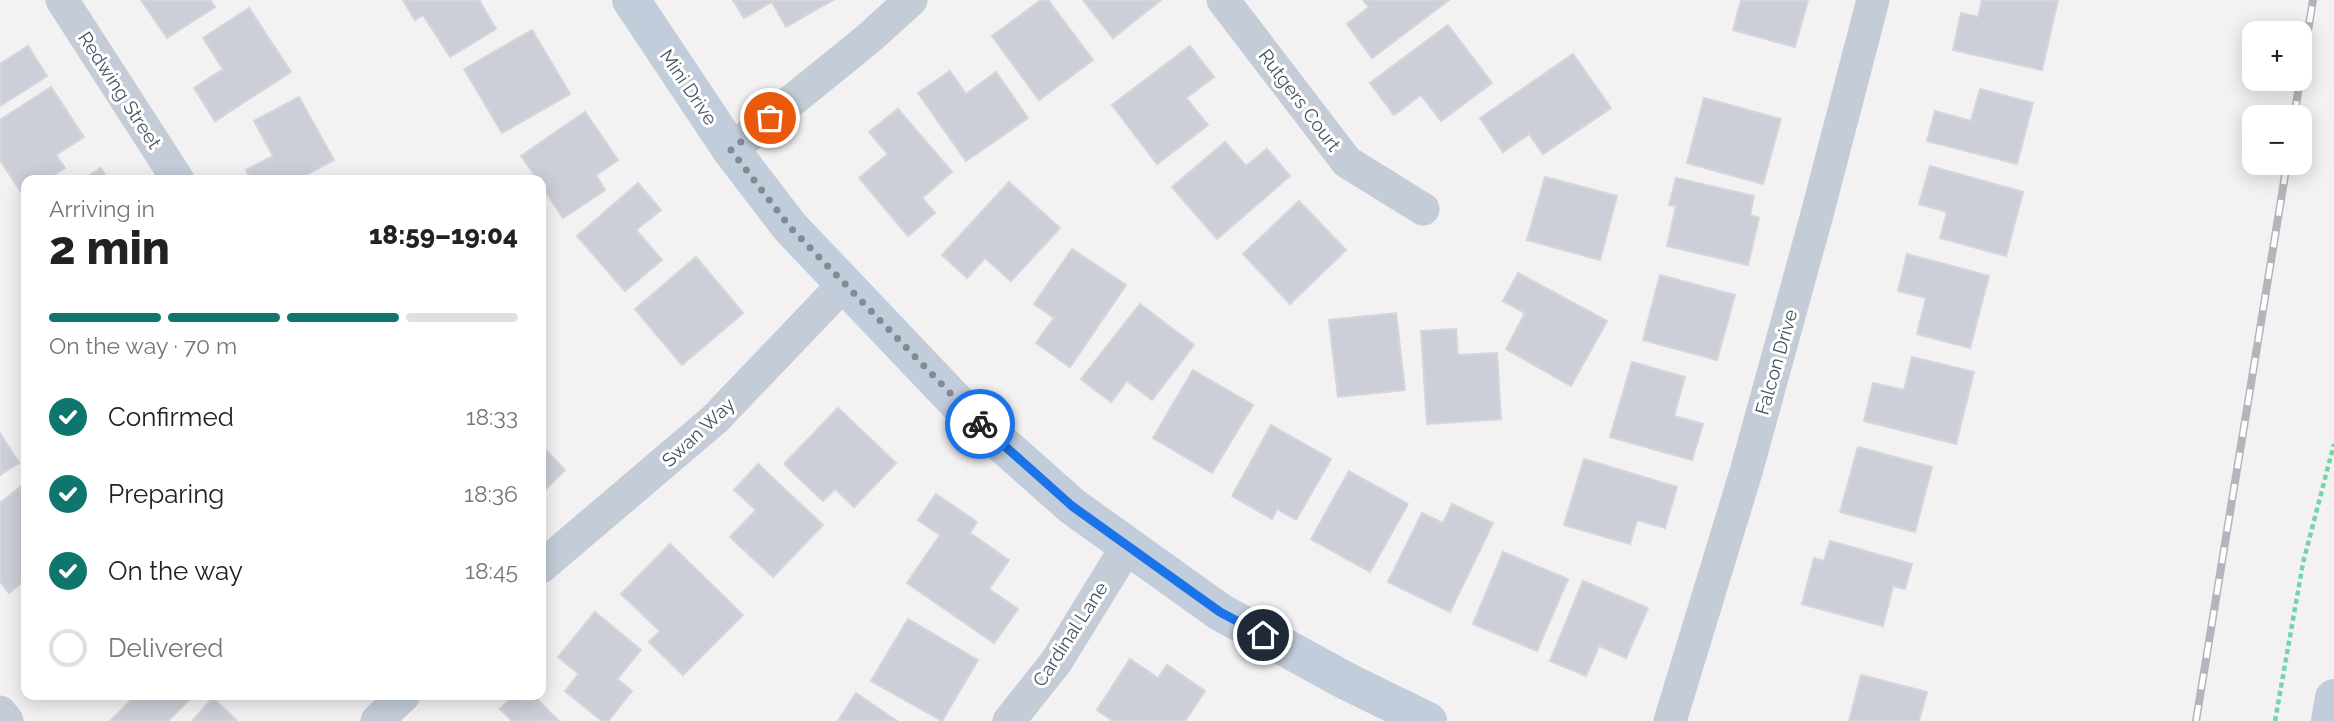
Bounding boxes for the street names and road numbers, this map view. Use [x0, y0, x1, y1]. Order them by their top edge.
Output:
street label: Redwing Street [74, 27, 166, 153]
street label: Mini Drive [656, 45, 722, 129]
street label: Rutgers Court [1254, 45, 1346, 156]
street label: Falcon Drive [1750, 307, 1802, 417]
street label: Swan Way [657, 393, 739, 471]
street label: Cardinal Lane [1028, 578, 1112, 690]

